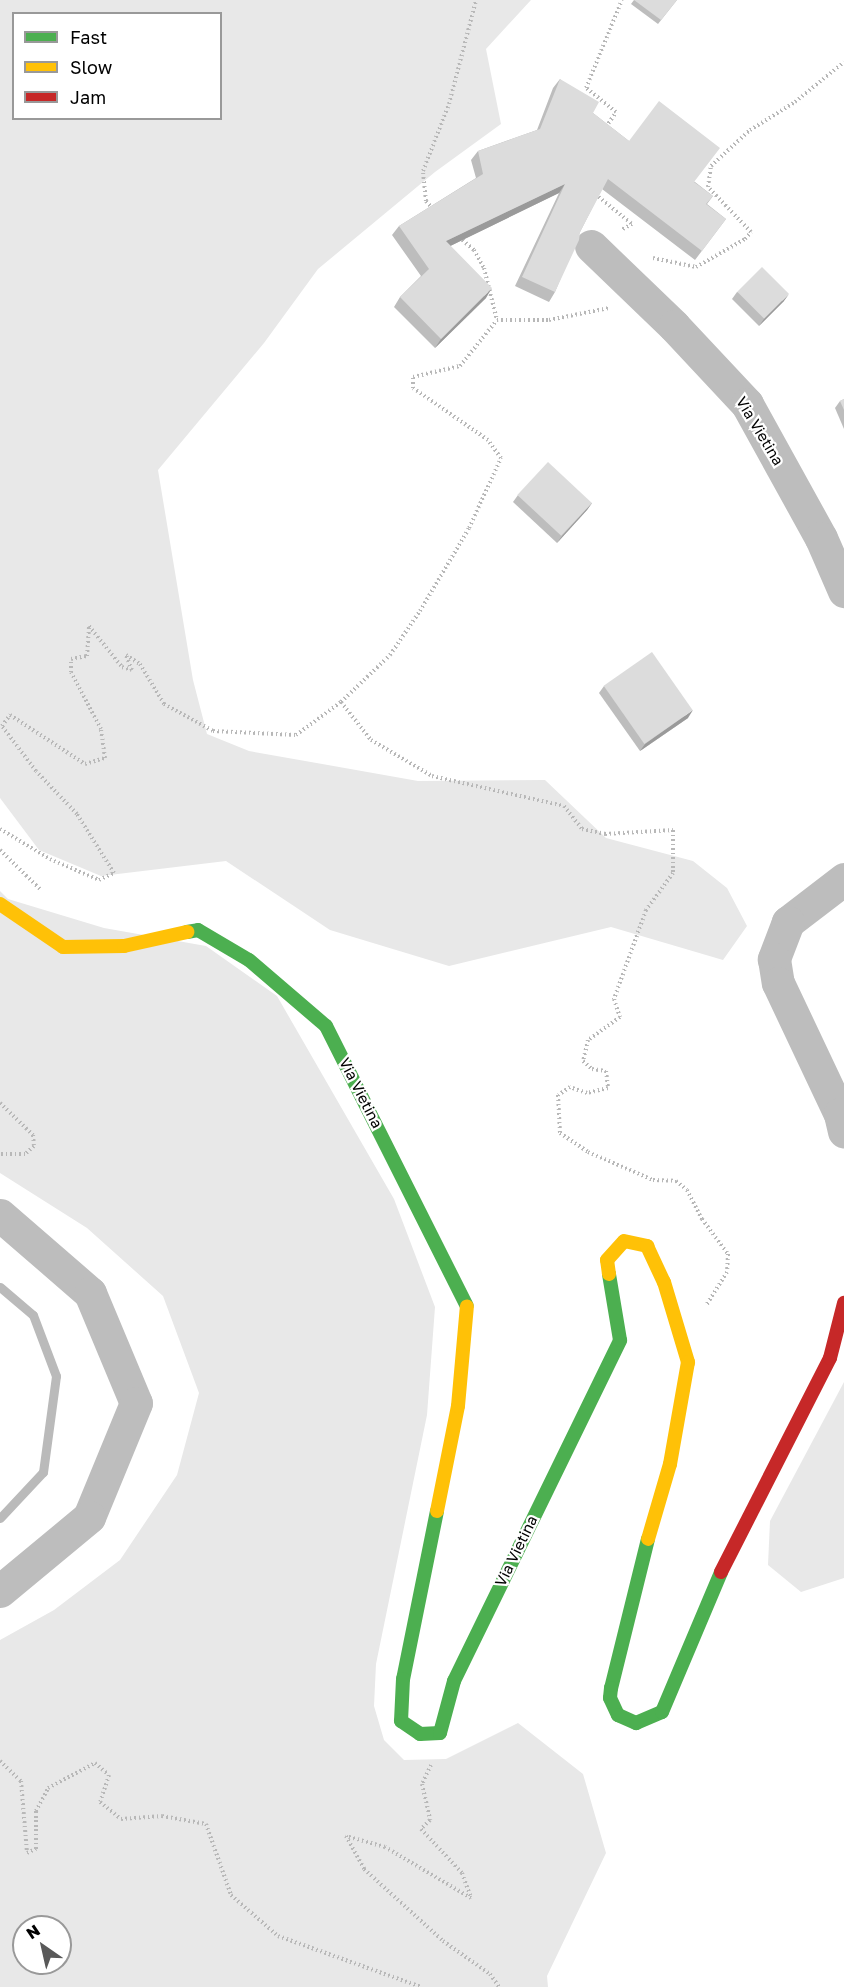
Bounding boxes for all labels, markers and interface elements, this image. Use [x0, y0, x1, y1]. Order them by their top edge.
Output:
legend [12, 12, 222, 120]
text: Fast [70, 26, 107, 48]
text: Slow [70, 56, 112, 78]
text: Jam [70, 86, 106, 108]
street label: Via Vietina [733, 393, 787, 469]
street label: Via Vietina [336, 1055, 386, 1131]
street label: Via Vietina [491, 1513, 541, 1589]
north arrow [12, 1915, 72, 1975]
text: N [22, 1920, 44, 1943]

